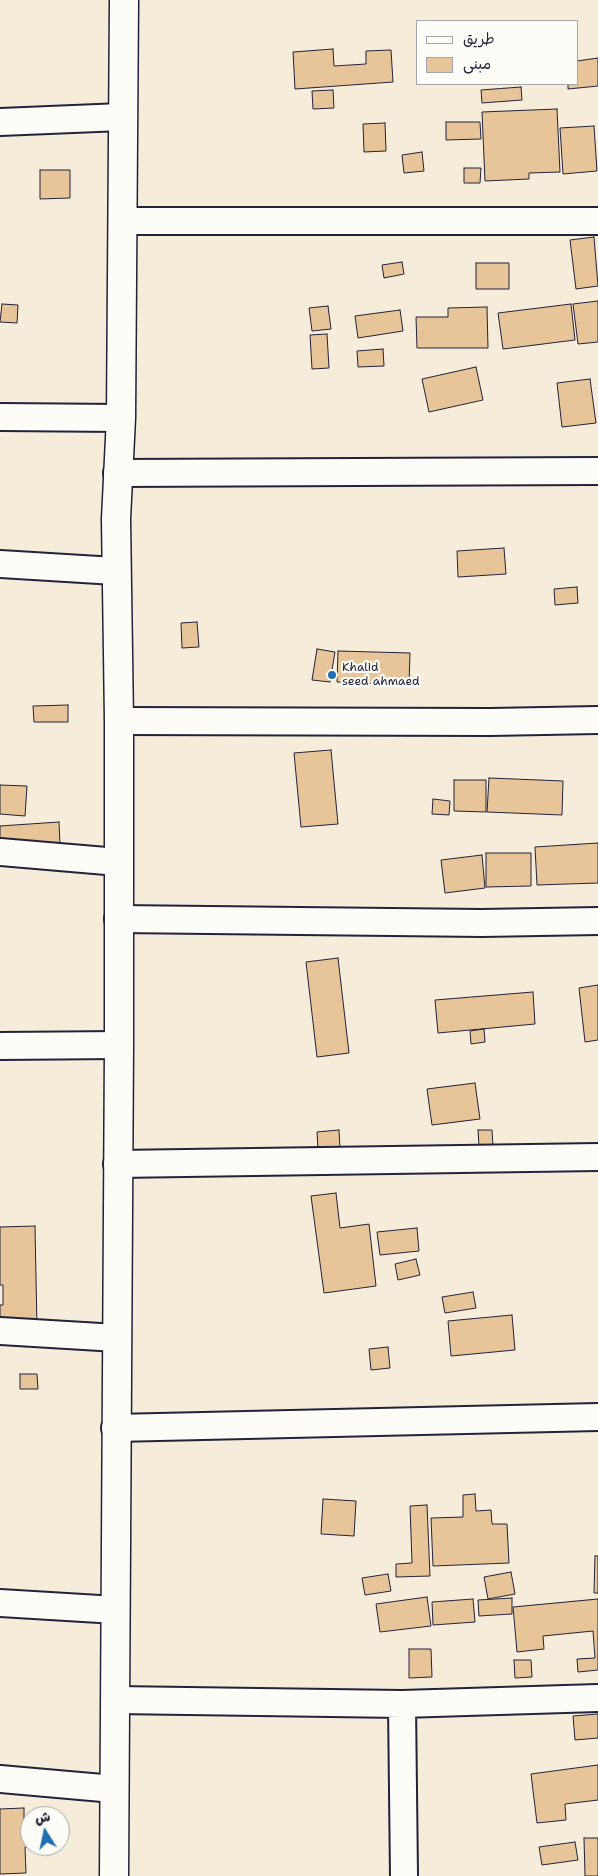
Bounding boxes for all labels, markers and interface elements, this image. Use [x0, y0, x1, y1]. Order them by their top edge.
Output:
legend [416, 20, 578, 85]
text: طريق [463, 29, 495, 49]
text: مبنى [463, 54, 491, 74]
place label: Khalid seed ahmaed [342, 661, 420, 689]
marker: Khalid seed ahmaed [326, 669, 338, 681]
north arrow [20, 1806, 70, 1856]
text: ش [33, 1807, 52, 1827]

